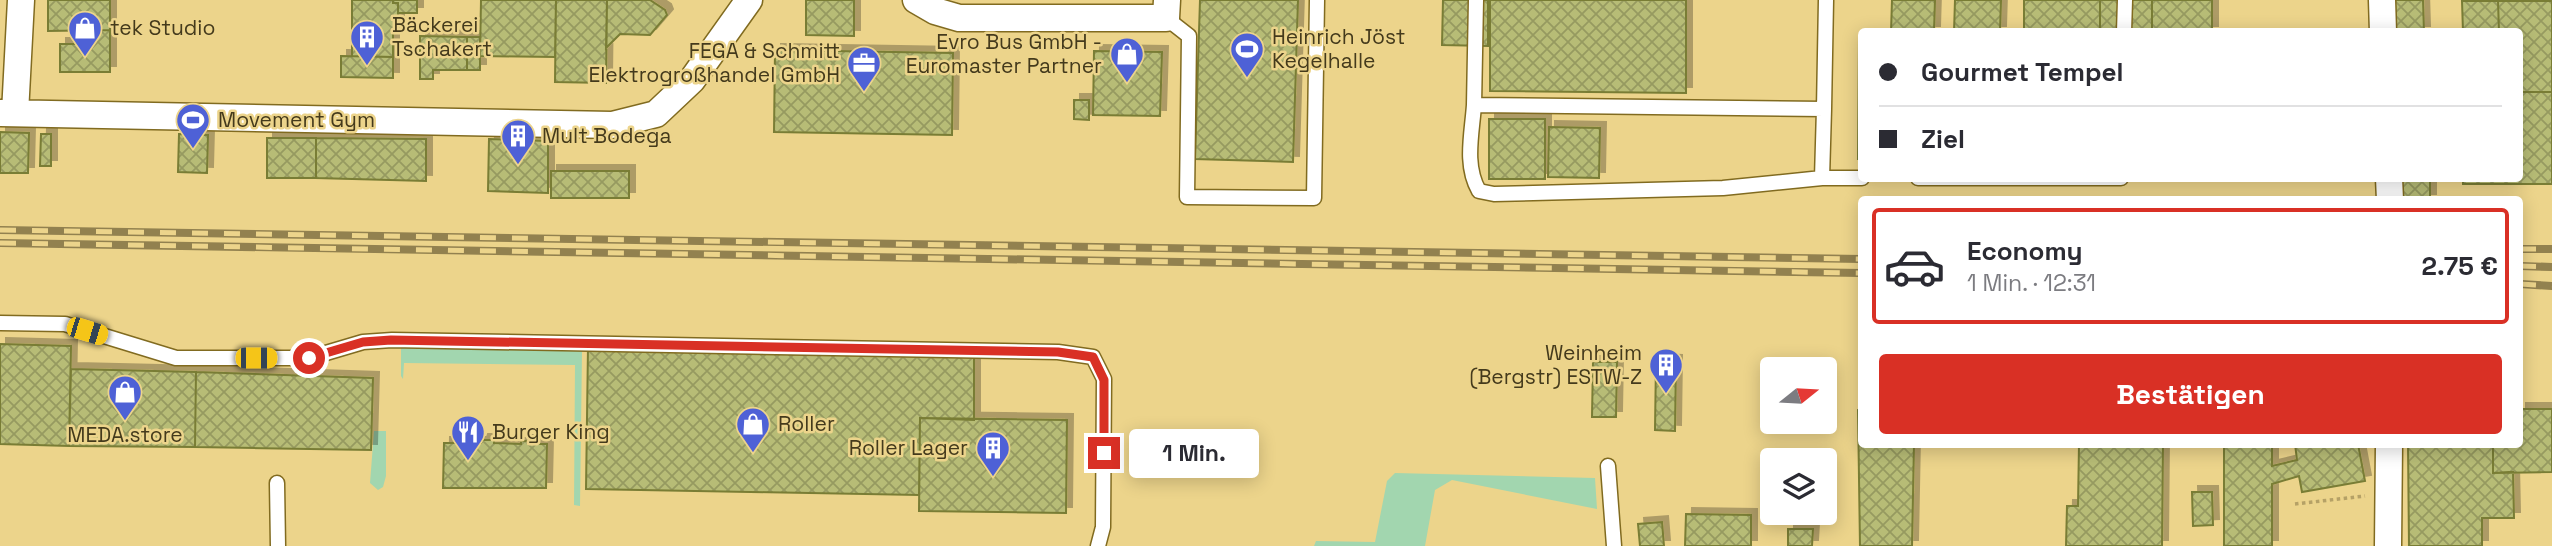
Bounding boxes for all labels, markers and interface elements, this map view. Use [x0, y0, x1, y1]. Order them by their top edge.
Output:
shop icon: tek Studio [66, 9, 104, 58]
place label: Bäckerei Tschakert [392, 11, 492, 62]
place label: tek Studio [110, 14, 215, 41]
building icon: Bäckerei Tschakert [348, 18, 386, 67]
place label: Heinrich Jöst Kegelhalle [1272, 23, 1406, 74]
place label: Evro Bus GmbH - Euromaster Partner [906, 28, 1102, 79]
sports icon: Heinrich Jöst Kegelhalle [1228, 30, 1266, 79]
shop icon: Evro Bus GmbH - Euromaster Partner [1108, 35, 1146, 84]
place label: FEGA & Schmitt Elektrogroßhandel GmbH [588, 37, 840, 88]
office icon: FEGA & Schmitt Elektrogroßhandel GmbH [845, 44, 883, 93]
text: Gourmet Tempel [1921, 55, 2123, 89]
sports icon: Movement Gym [174, 101, 212, 150]
place label: Movement Gym [218, 106, 375, 133]
building icon: Mult Bodega [499, 117, 537, 166]
place label: Mult Bodega [542, 122, 672, 149]
text: Ziel [1921, 122, 1965, 156]
text: Economy [1967, 234, 2083, 268]
icon: car [1883, 235, 1946, 298]
text: 2.75 € [2421, 249, 2498, 283]
text: 1 Min. · 12:31 [1967, 268, 2096, 298]
car [64, 315, 111, 347]
place label: Weinheim (Bergstr) ESTW-Z [1470, 339, 1642, 390]
route start [293, 342, 325, 374]
building icon: Weinheim (Bergstr) ESTW-Z [1647, 346, 1685, 395]
car [236, 348, 278, 369]
button: Bestätigen [1879, 354, 2502, 434]
north arrow [1760, 357, 1838, 434]
map controls [1760, 357, 1837, 525]
shop icon: MEDA.store [106, 373, 144, 422]
shop icon: Roller [734, 405, 772, 454]
place label: Roller [778, 410, 835, 437]
restaurant icon: Burger King [449, 413, 487, 462]
place label: Burger King [492, 418, 610, 445]
place label: MEDA.store [67, 421, 183, 448]
callout: 1 Min. [1128, 428, 1258, 477]
building icon: Roller Lager [974, 429, 1012, 478]
place label: Roller Lager [849, 434, 968, 461]
route end [1088, 437, 1120, 469]
text: 1 Min. [1162, 438, 1226, 468]
button: layers [1760, 448, 1837, 525]

